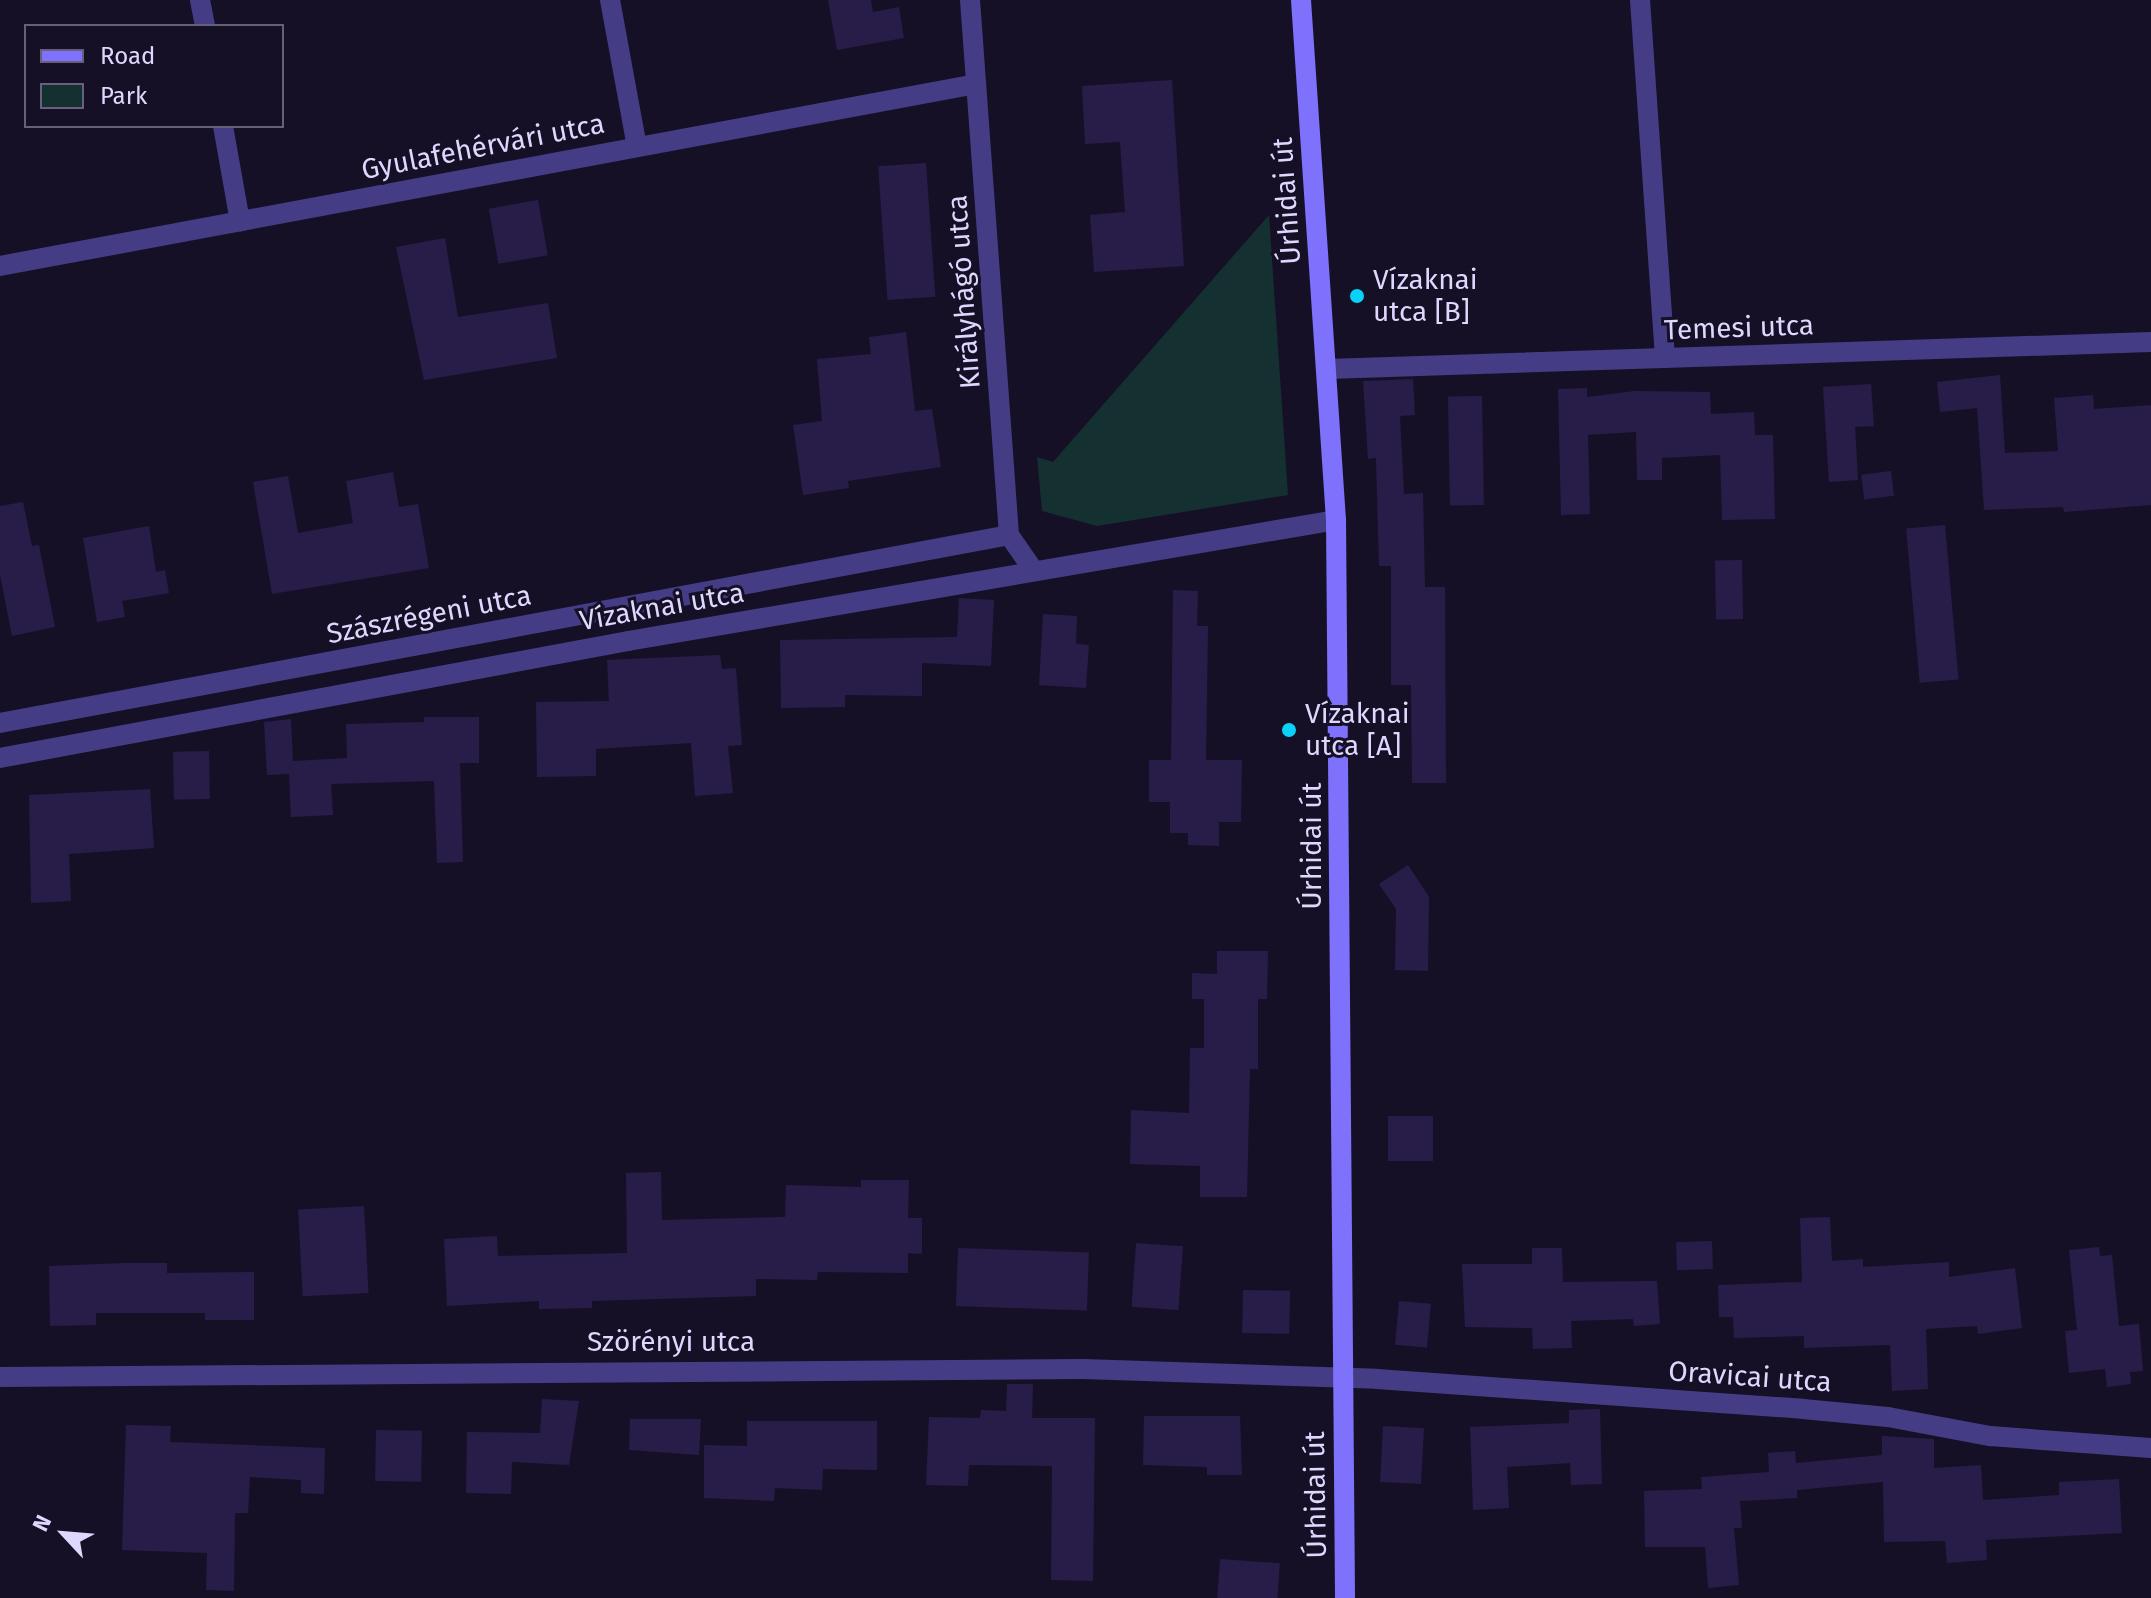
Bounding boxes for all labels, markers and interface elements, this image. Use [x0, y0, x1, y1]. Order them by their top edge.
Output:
legend [24, 24, 284, 128]
text: Road [100, 42, 155, 70]
text: Park [100, 82, 147, 110]
street label: Gyulafehérvári utca [359, 107, 607, 187]
street label: Úrhidai út [1266, 136, 1308, 266]
street label: Királyhágó utca [940, 194, 988, 390]
place label: Vízaknai utca [B] [1373, 263, 1478, 329]
marker: Vízaknai utca [B] [1348, 287, 1366, 305]
street label: Temesi utca [1663, 309, 1815, 347]
street label: Vízaknai utca [577, 576, 747, 638]
street label: Szászrégeni utca [324, 579, 534, 651]
place label: Vízaknai utca [A] [1305, 697, 1410, 763]
marker: Vízaknai utca [A] [1280, 721, 1298, 739]
street label: Úrhidai út [1295, 782, 1329, 910]
street label: Szörényi utca [587, 1325, 755, 1359]
street label: Oravicai utca [1667, 1355, 1833, 1399]
street label: Úrhidai út [1298, 1431, 1334, 1559]
north arrow [24, 1494, 104, 1574]
text: N [27, 1511, 57, 1536]

